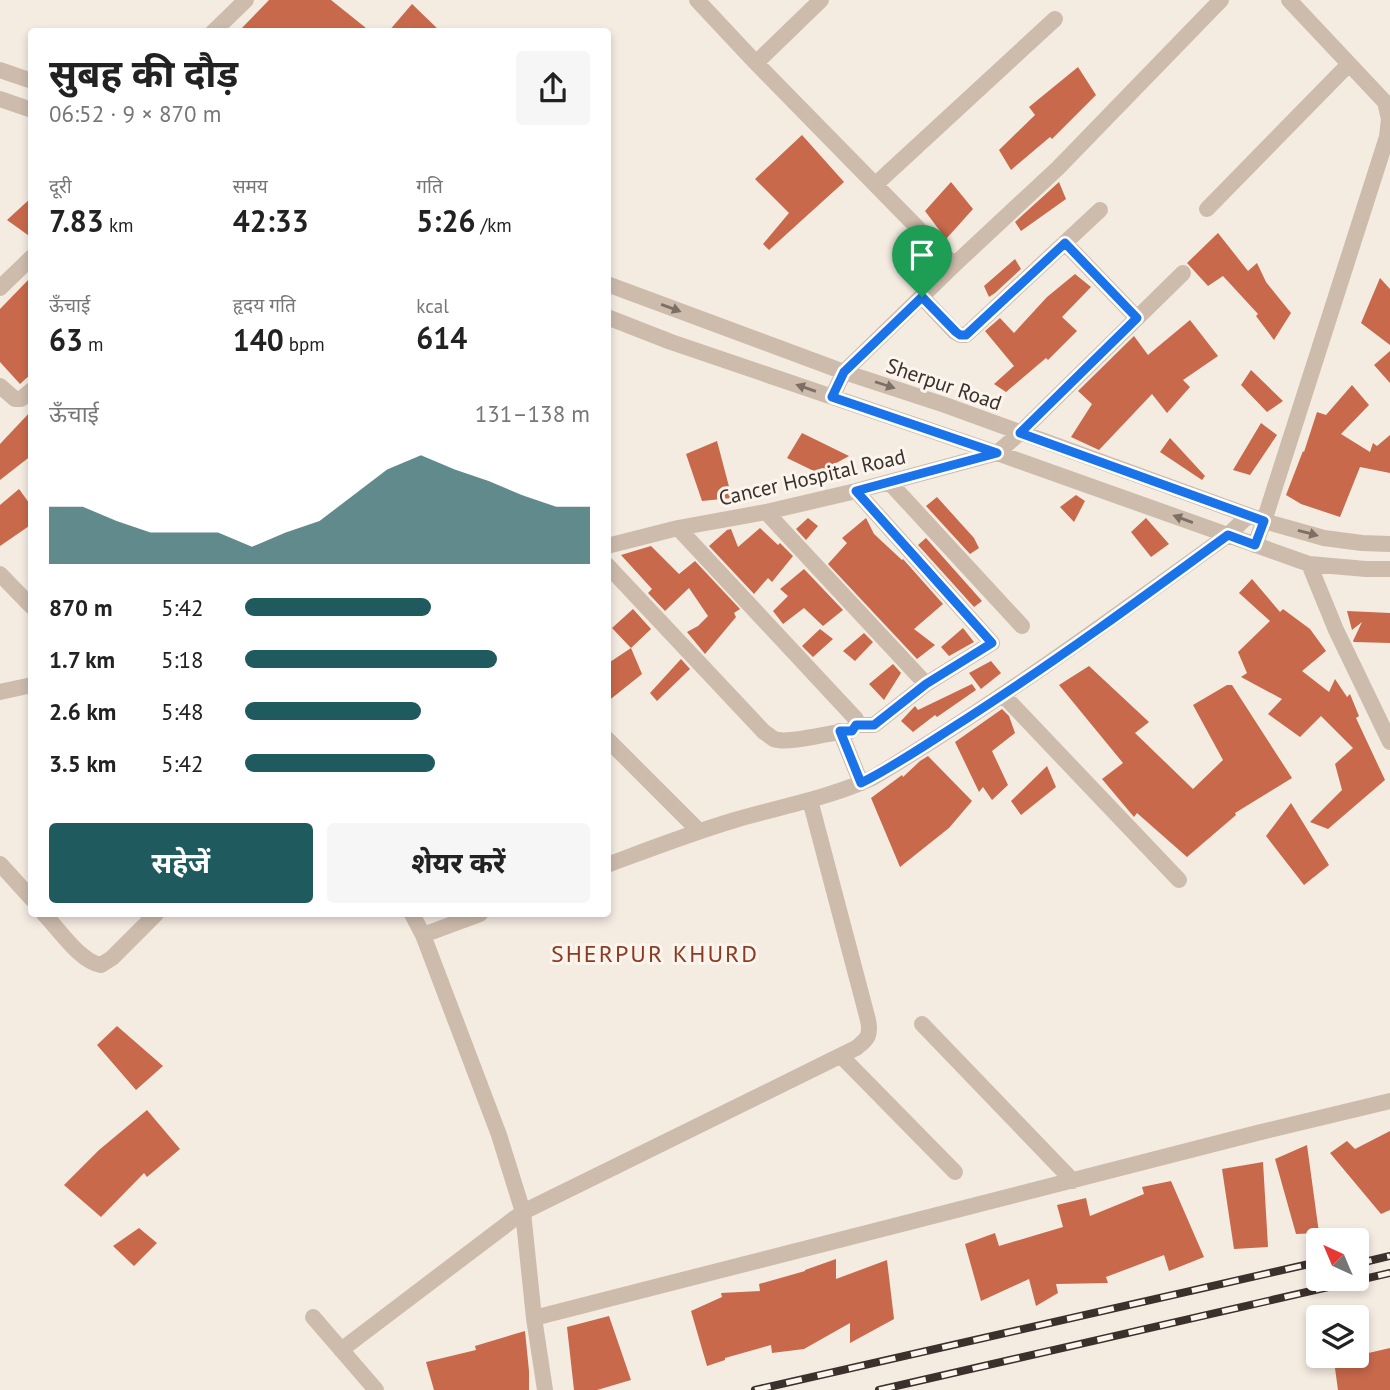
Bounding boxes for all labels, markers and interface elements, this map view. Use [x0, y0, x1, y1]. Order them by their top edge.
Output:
text: सुबह की दौड़ [49, 48, 238, 97]
button: share [516, 51, 590, 125]
text: 06:52 · 9 × 870 m [49, 99, 221, 128]
text: दूरी [49, 174, 72, 198]
text: समय [233, 174, 268, 198]
text: गति [416, 174, 443, 198]
text: 7.83 [49, 201, 104, 240]
text: 42:33 [233, 201, 309, 240]
text: 5:26 [416, 201, 475, 240]
text: km [104, 213, 133, 237]
text: /km [475, 213, 512, 237]
pin [892, 225, 952, 297]
icon: arrive [903, 236, 941, 274]
text: ऊँचाई [49, 293, 90, 317]
text: हृदय गति [233, 293, 296, 317]
text: kcal [416, 294, 449, 318]
one-way arrow [661, 303, 682, 314]
text: 614 [416, 318, 467, 357]
text: 63 [49, 320, 83, 359]
text: 140 [233, 320, 284, 359]
text: m [83, 332, 104, 356]
text: bpm [284, 332, 325, 356]
street label: Sherpur Road [883, 352, 1005, 416]
one-way arrow [875, 381, 896, 391]
one-way arrow [796, 382, 817, 393]
text: ऊँचाई [49, 399, 99, 428]
text: 131–138 m [475, 399, 590, 428]
street label: Cancer Hospital Road [716, 442, 908, 512]
one-way arrow [1172, 513, 1193, 524]
one-way arrow [1297, 528, 1319, 539]
text: 870 m [49, 593, 112, 622]
text: 5:42 [161, 593, 204, 622]
text: 1.7 km [49, 645, 115, 674]
text: 5:18 [161, 645, 204, 674]
text: 2.6 km [49, 697, 116, 726]
text: 5:48 [161, 697, 204, 726]
text: 3.5 km [49, 749, 116, 778]
text: 5:42 [161, 749, 204, 778]
button: सहेजें [49, 823, 313, 903]
button: शेयर करें [327, 823, 590, 903]
district label: SHERPUR KHURD [551, 938, 759, 969]
north arrow [1306, 1228, 1368, 1292]
map controls [1306, 1228, 1369, 1368]
button: layers [1306, 1305, 1369, 1368]

